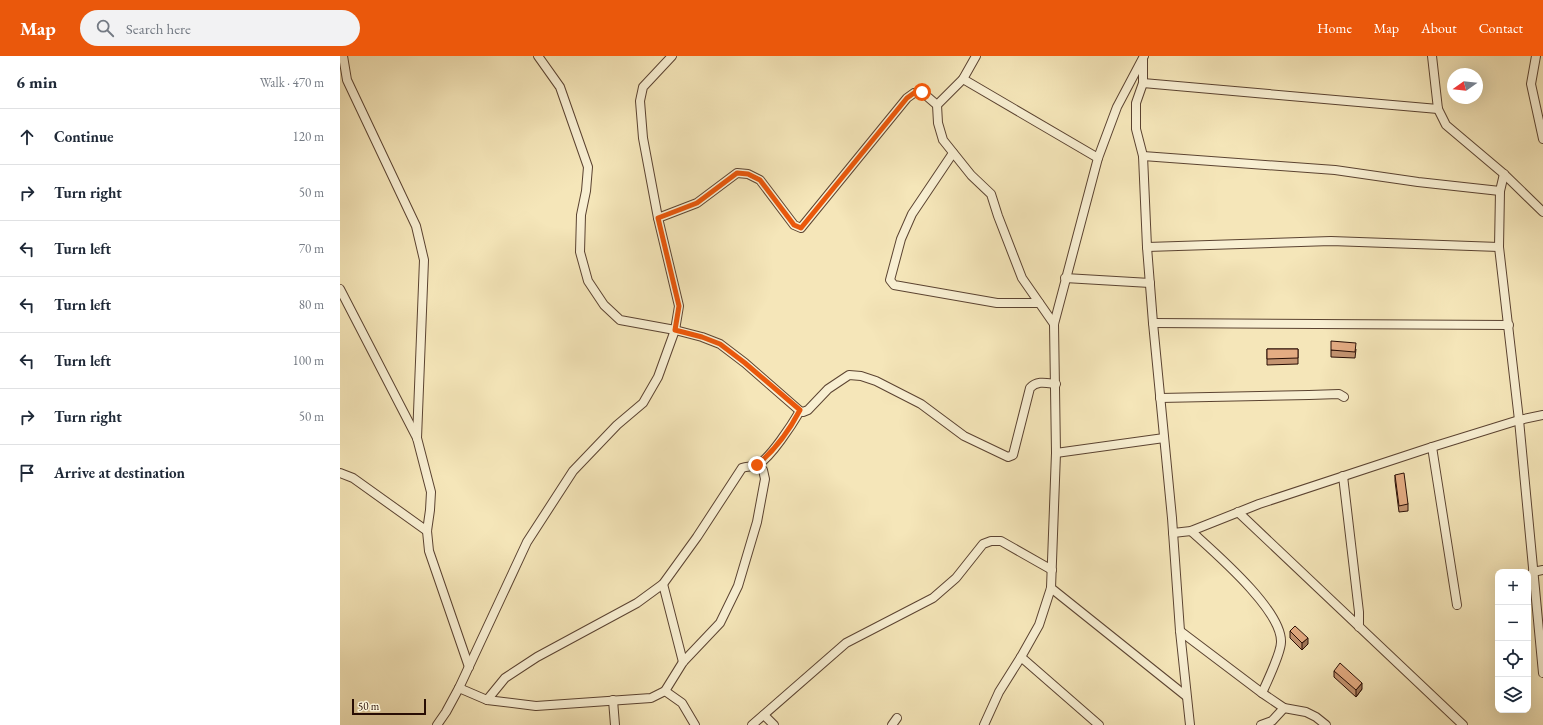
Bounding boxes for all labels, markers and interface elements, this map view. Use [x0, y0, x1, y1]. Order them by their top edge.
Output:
search box [80, 10, 360, 46]
text: Map [20, 16, 56, 41]
icon: search [94, 17, 116, 39]
text: Search here [126, 19, 191, 38]
text: Home [1317, 19, 1352, 37]
text: Map [1374, 19, 1399, 37]
text: About [1421, 19, 1457, 37]
text: Contact [1479, 19, 1523, 37]
north arrow [1447, 68, 1483, 104]
text: 6 min [16, 71, 57, 93]
text: Walk · 470 m [260, 74, 324, 91]
route start [913, 83, 931, 101]
icon: ahead [16, 126, 38, 148]
text: Continue [54, 127, 114, 146]
text: 120 m [293, 128, 324, 145]
icon: right [16, 182, 38, 204]
text: Turn right [54, 183, 122, 202]
text: 50 m [299, 184, 324, 201]
icon: left [16, 238, 38, 260]
text: Turn left [54, 239, 111, 258]
text: 70 m [299, 240, 324, 257]
icon: left [16, 294, 38, 316]
text: Turn left [54, 295, 111, 314]
text: 80 m [299, 296, 324, 313]
icon: left [16, 350, 38, 372]
text: Turn left [54, 351, 111, 370]
text: 100 m [293, 352, 324, 369]
icon: right [16, 406, 38, 428]
text: Turn right [54, 407, 122, 426]
text: 50 m [299, 408, 324, 425]
route end [748, 456, 766, 474]
icon: arrive [16, 462, 38, 484]
text: Arrive at destination [54, 463, 185, 482]
map controls [1495, 569, 1531, 713]
button: + [1495, 569, 1531, 605]
button: − [1495, 605, 1531, 641]
button: locate [1495, 641, 1531, 677]
button: layers [1495, 677, 1531, 713]
scale bar [352, 697, 426, 716]
text: 50 m [358, 699, 379, 713]

